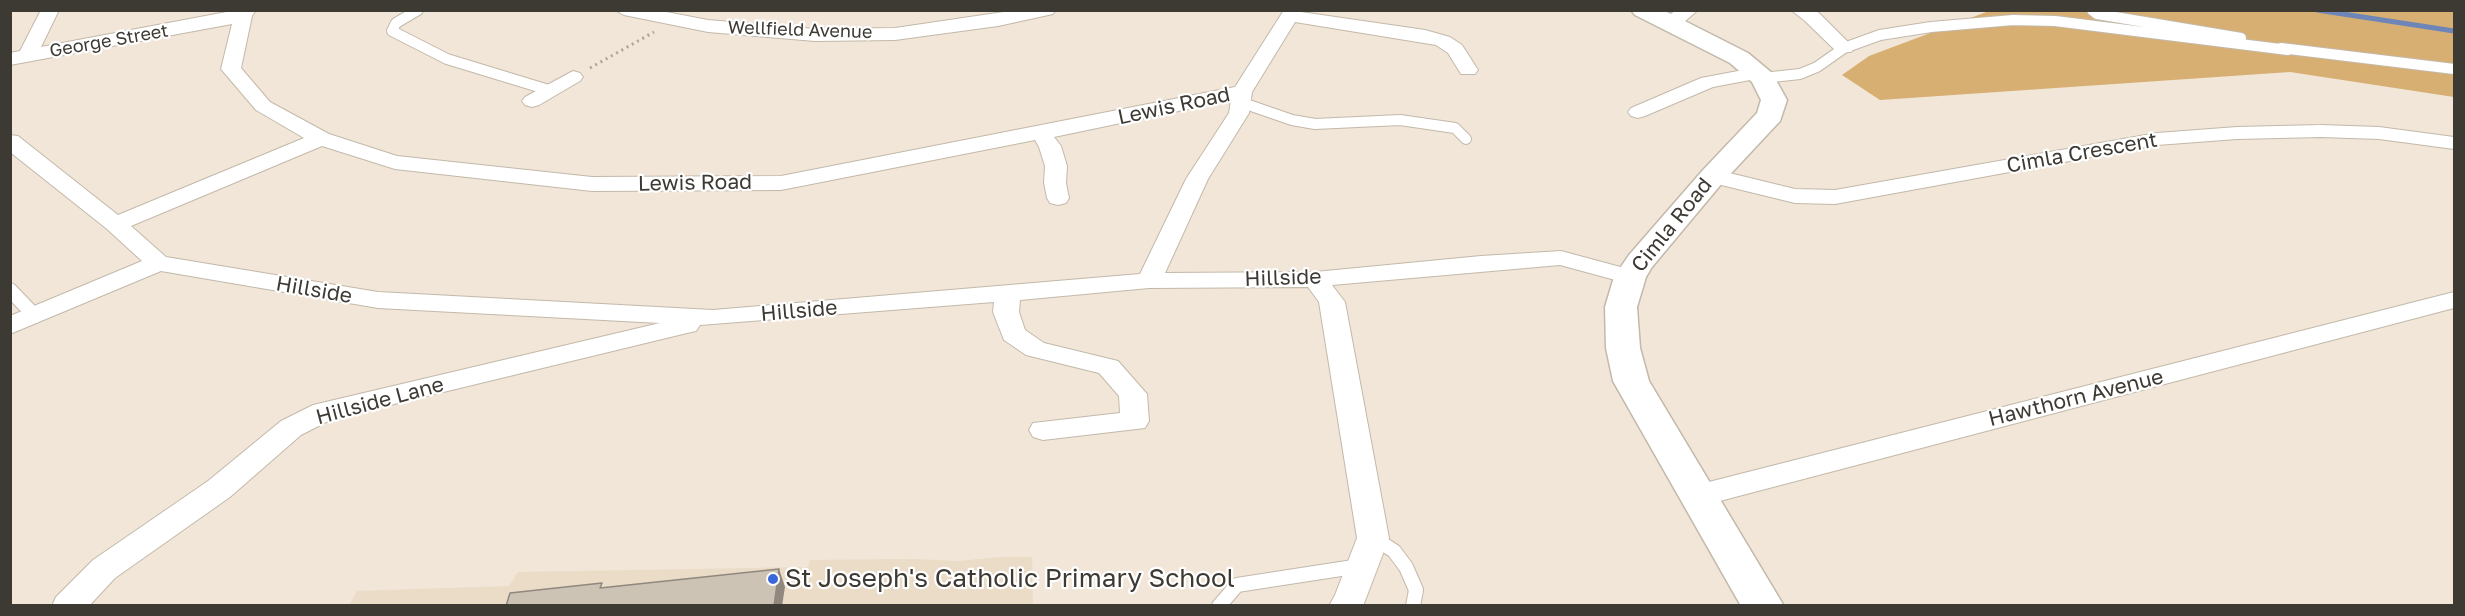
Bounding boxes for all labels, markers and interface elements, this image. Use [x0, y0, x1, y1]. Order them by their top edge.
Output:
street label: Wellfield Avenue [727, 17, 873, 43]
street label: George Street [48, 20, 170, 62]
street label: Lewis Road [1116, 82, 1232, 130]
street label: Cimla Crescent [2005, 127, 2159, 179]
street label: Lewis Road [638, 169, 752, 197]
street label: Cimla Road [1626, 173, 1718, 277]
street label: Hillside [1244, 264, 1322, 292]
street label: Hillside [274, 271, 354, 309]
street label: Hillside [760, 295, 838, 327]
street label: Hawthorn Avenue [1986, 364, 2166, 432]
street label: Hillside Lane [313, 372, 447, 430]
place label: St Joseph's Catholic Primary School [785, 563, 1235, 595]
marker: St Joseph's Catholic Primary School [766, 572, 780, 586]

